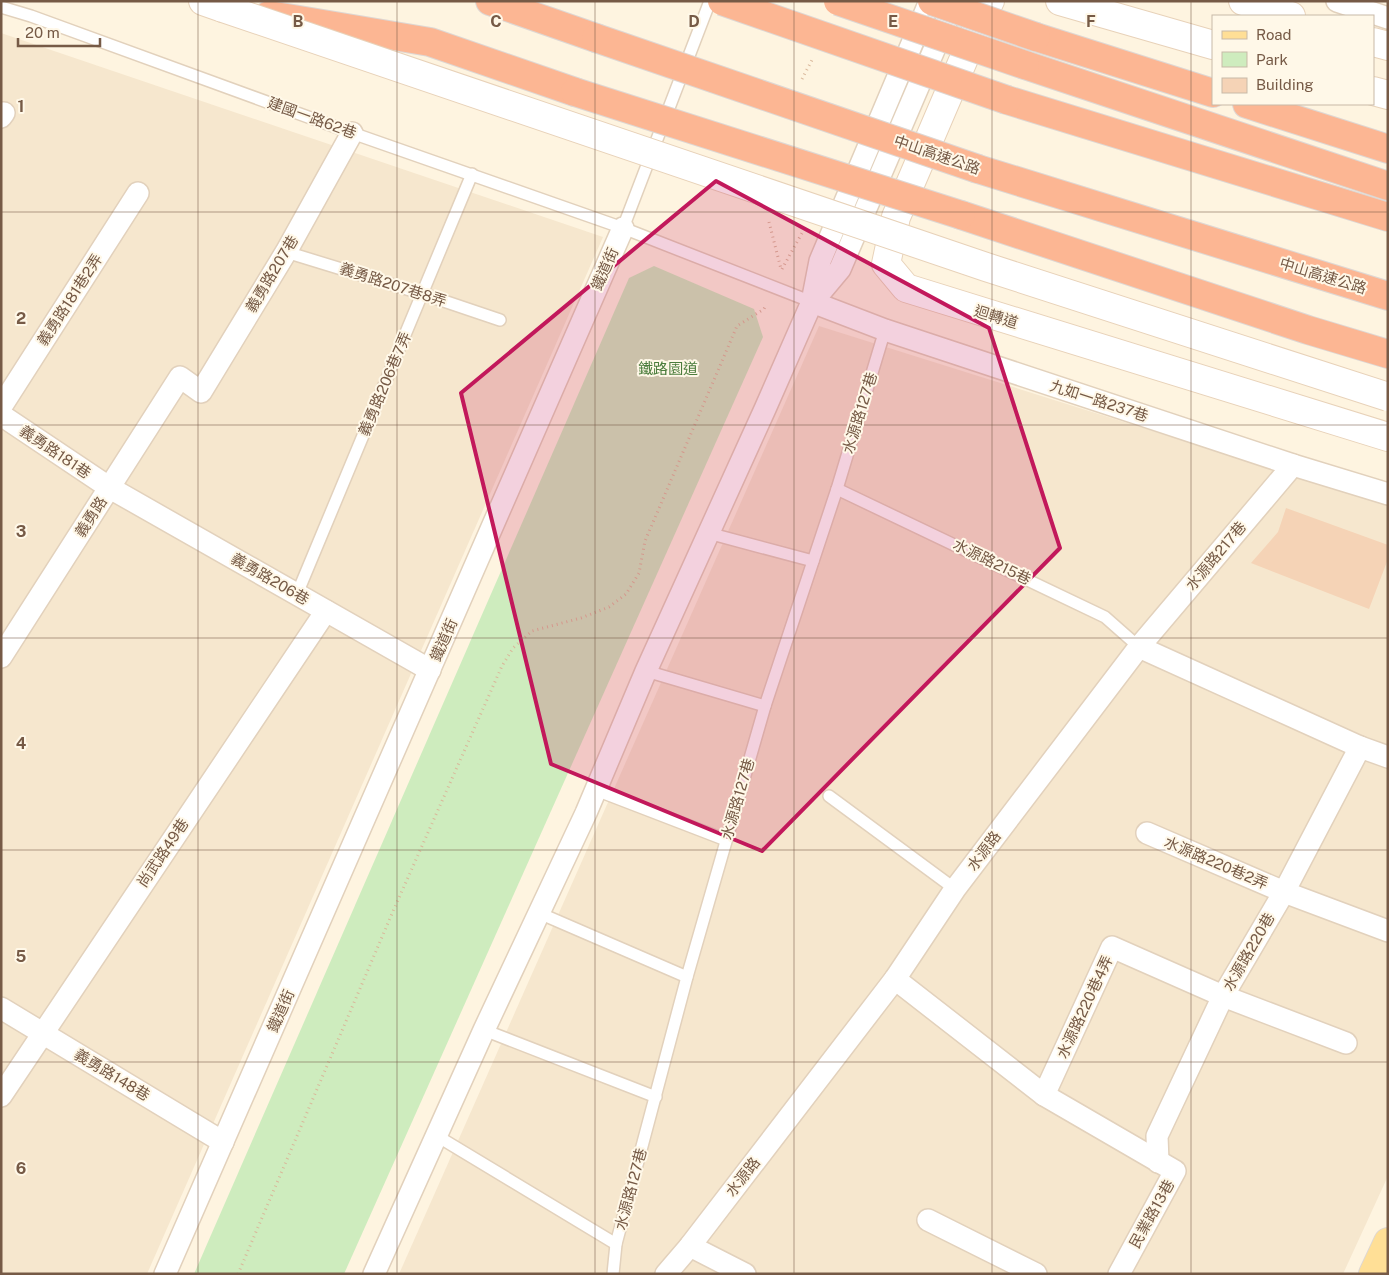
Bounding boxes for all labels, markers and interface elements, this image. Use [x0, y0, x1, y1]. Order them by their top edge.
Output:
text: B [293, 12, 304, 31]
text: C [490, 12, 502, 31]
text: D [688, 12, 700, 31]
text: E [888, 12, 898, 31]
text: F [1086, 12, 1096, 31]
scale bar [18, 15, 100, 47]
legend [1212, 15, 1374, 105]
text: 20 m [25, 24, 60, 41]
text: Road [1256, 26, 1292, 43]
text: Park [1256, 51, 1288, 68]
text: Building [1256, 76, 1314, 93]
street label: 建國一路62巷 [265, 94, 359, 141]
text: 1 [18, 97, 24, 116]
street label: 中山高速公路 [892, 132, 982, 177]
street label: 義勇路207巷 [242, 232, 301, 315]
street label: 鐵道街 [588, 245, 621, 293]
street label: 義勇路181巷2弄 [34, 251, 106, 349]
street label: 中山高速公路 [1278, 254, 1369, 297]
street label: 義勇路207巷8弄 [337, 259, 449, 310]
street label: 迴轉道 [972, 302, 1020, 331]
text: 2 [16, 309, 26, 328]
street label: 義勇路206巷7弄 [355, 329, 414, 438]
park label: 鐵路園道 [638, 360, 698, 377]
street label: 水源路127巷 [839, 370, 880, 456]
street label: 九如一路237巷 [1048, 377, 1150, 424]
street label: 義勇路181巷 [17, 422, 94, 482]
street label: 義勇路 [71, 493, 110, 540]
street label: 水源路217巷 [1182, 518, 1249, 593]
text: 3 [16, 522, 26, 541]
street label: 水源路215巷 [950, 535, 1034, 588]
street label: 義勇路206巷 [228, 549, 312, 608]
street label: 鐵道街 [427, 616, 460, 664]
text: 4 [16, 734, 27, 753]
street label: 水源路127巷 [718, 756, 757, 842]
street label: 尚武路49巷 [134, 815, 192, 890]
street label: 水源路 [963, 828, 1004, 874]
street label: 水源路220巷2弄 [1162, 833, 1271, 892]
street label: 水源路220巷 [1219, 910, 1278, 994]
text: 5 [16, 947, 27, 966]
street label: 水源路220巷4弄 [1053, 953, 1116, 1061]
street label: 鐵道街 [264, 987, 297, 1035]
street label: 義勇路148巷 [71, 1045, 153, 1104]
street label: 水源路127巷 [611, 1146, 650, 1232]
street label: 水源路 [722, 1154, 763, 1200]
text: 6 [16, 1159, 26, 1178]
street label: 民業路13巷 [1126, 1177, 1177, 1251]

